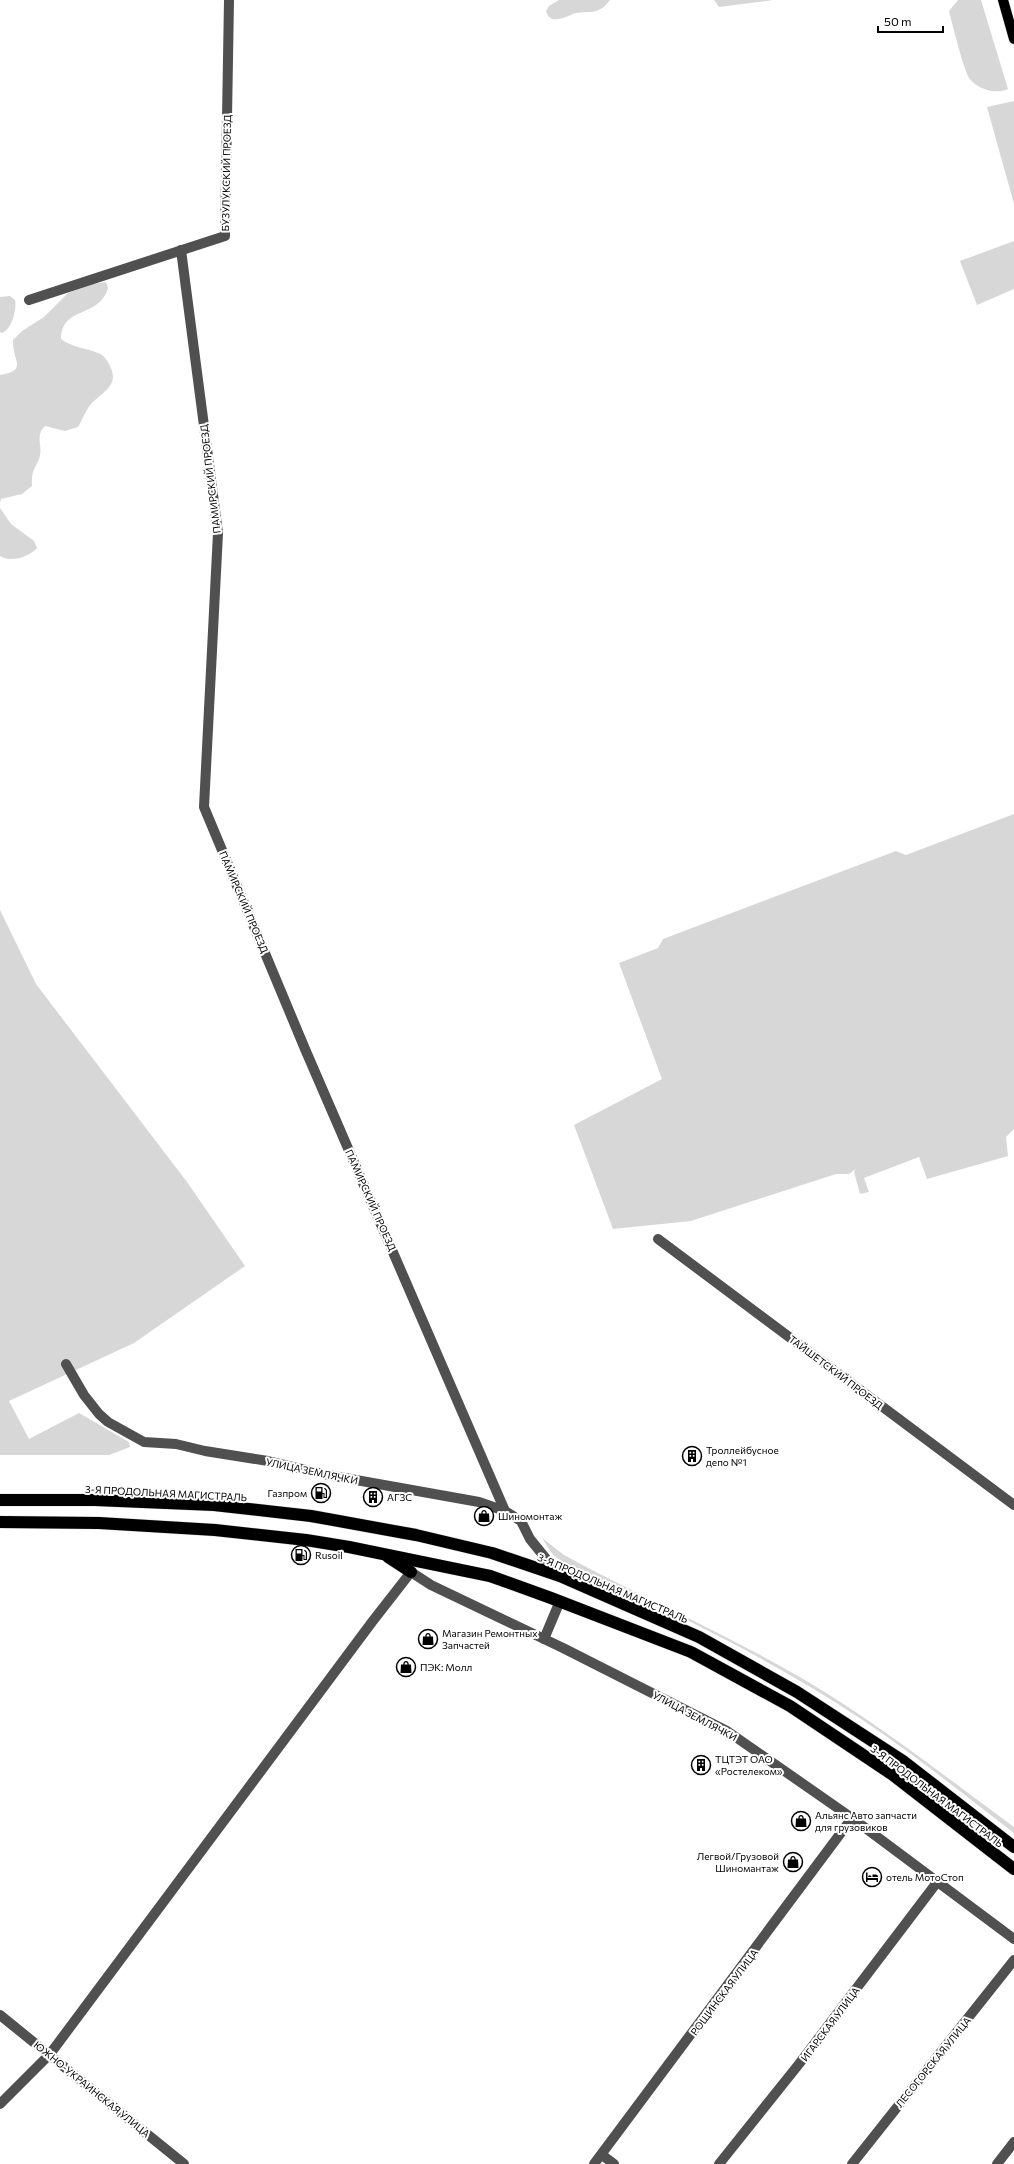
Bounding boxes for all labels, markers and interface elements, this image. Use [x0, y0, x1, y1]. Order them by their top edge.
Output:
scale bar [878, 8, 943, 34]
text: 50 m [884, 14, 912, 28]
street label: БУЗУЛУКСКИЙ ПРОЕЗД [219, 114, 233, 231]
street label: ПАМИРСКИЙ ПРОЕЗД [197, 424, 223, 534]
street label: ПАМИРСКИЙ ПРОЕЗД [217, 849, 271, 955]
street label: ПАМИРСКИЙ ПРОЕЗД [343, 1147, 399, 1253]
street label: ТАЙШЕТСКИЙ ПРОЕЗД [787, 1333, 885, 1411]
place label: Троллейбусное депо №1 [706, 1444, 779, 1468]
building icon: Троллейбусное депо №1 [681, 1445, 703, 1467]
street label: УЛИЦА ЗЕМЛЯЧКИ [265, 1455, 359, 1487]
fuel station icon: Газпром [310, 1482, 332, 1504]
street label: 3-Я ПРОДОЛЬНАЯ МАГИСТРАЛЬ [85, 1483, 247, 1503]
building icon: АГЗС [362, 1486, 384, 1508]
place label: Газпром [268, 1487, 307, 1499]
place label: АГЗС [387, 1491, 412, 1503]
shop icon: Шиномонтаж [473, 1505, 495, 1527]
place label: Шиномонтаж [498, 1510, 562, 1522]
fuel station icon: Rusoil [290, 1544, 312, 1566]
place label: Rusoil [315, 1549, 343, 1561]
street label: 3-Я ПРОДОЛЬНАЯ МАГИСТРАЛЬ [536, 1551, 690, 1625]
place label: Магазин Ремонтных Запчастей [442, 1627, 538, 1651]
shop icon: Магазин Ремонтных Запчастей [417, 1628, 439, 1650]
shop icon: ПЭК: Молл [395, 1656, 417, 1678]
place label: ПЭК: Молл [420, 1661, 472, 1673]
street label: УЛИЦА ЗЕМЛЯЧКИ [651, 1689, 739, 1743]
street label: 3-Я ПРОДОЛЬНАЯ МАГИСТРАЛЬ [869, 1742, 1005, 1850]
place label: ТЦТЭТ ОАО «Ростелеком» [715, 1753, 783, 1777]
building icon: ТЦТЭТ ОАО «Ростелеком» [690, 1754, 712, 1776]
place label: Альянс Авто запчасти для грузовиков [815, 1809, 917, 1833]
shop icon: Альянс Авто запчасти для грузовиков [790, 1810, 812, 1832]
place label: Легвой/Грузовой Шиномантаж [697, 1850, 779, 1874]
shop icon: Легвой/Грузовой Шиномантаж [782, 1851, 804, 1873]
hotel icon: отель МотоСтоп [861, 1866, 883, 1888]
place label: отель МотоСтоп [886, 1871, 964, 1883]
street label: РОЩИНСКАЯ УЛИЦА [688, 1947, 760, 2037]
street label: ИГАРСКАЯ УЛИЦА [798, 1984, 862, 2064]
street label: ЛЕСОГОРСКАЯ УЛИЦА [893, 2014, 973, 2110]
street label: ЮЖНО-УКРАИНСКАЯ УЛИЦА [32, 2038, 153, 2140]

